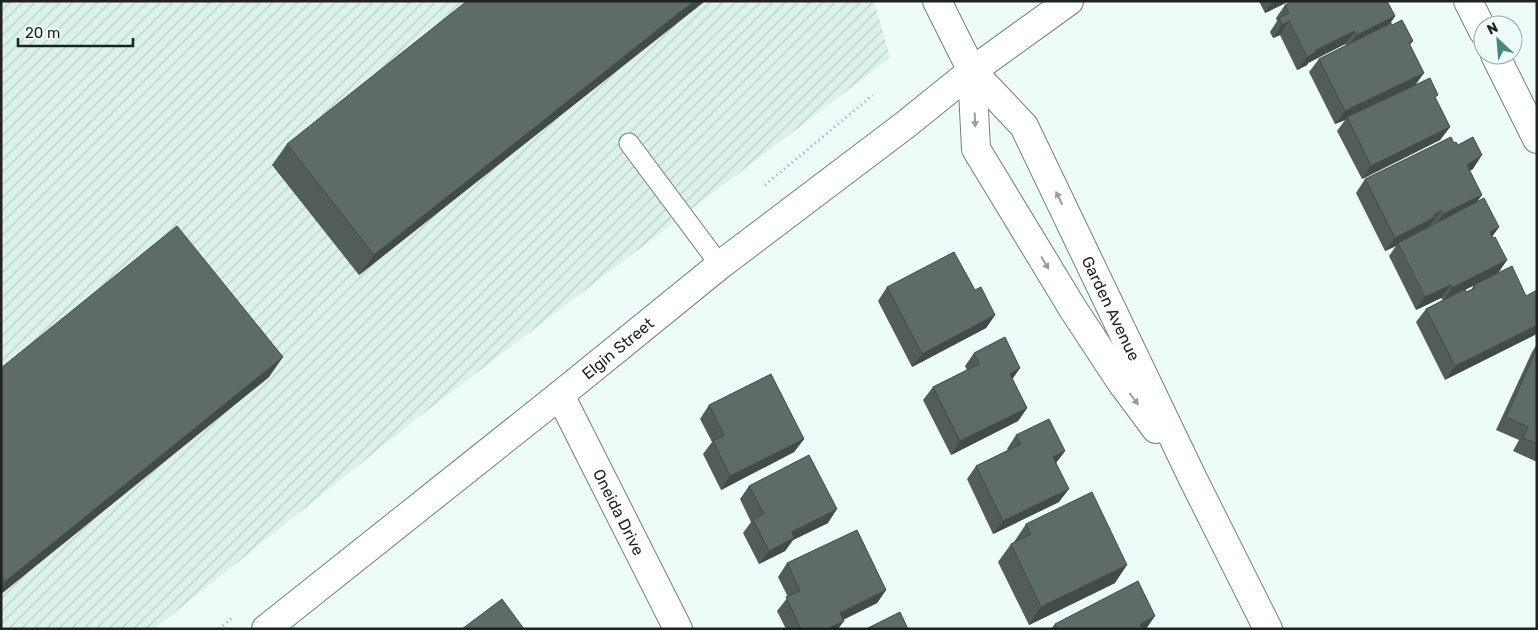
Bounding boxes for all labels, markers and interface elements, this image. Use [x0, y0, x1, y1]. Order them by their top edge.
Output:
scale bar [18, 15, 132, 47]
north arrow [1473, 15, 1523, 65]
text: N [1484, 19, 1501, 39]
text: 20 m [25, 24, 60, 42]
one-way arrow [971, 112, 979, 128]
one-way arrow [1055, 191, 1063, 205]
street label: Garden Avenue [1078, 253, 1144, 364]
one-way arrow [1040, 256, 1049, 269]
street label: Elgin Street [578, 313, 657, 383]
one-way arrow [1128, 392, 1139, 405]
street label: Oneida Drive [589, 466, 649, 558]

